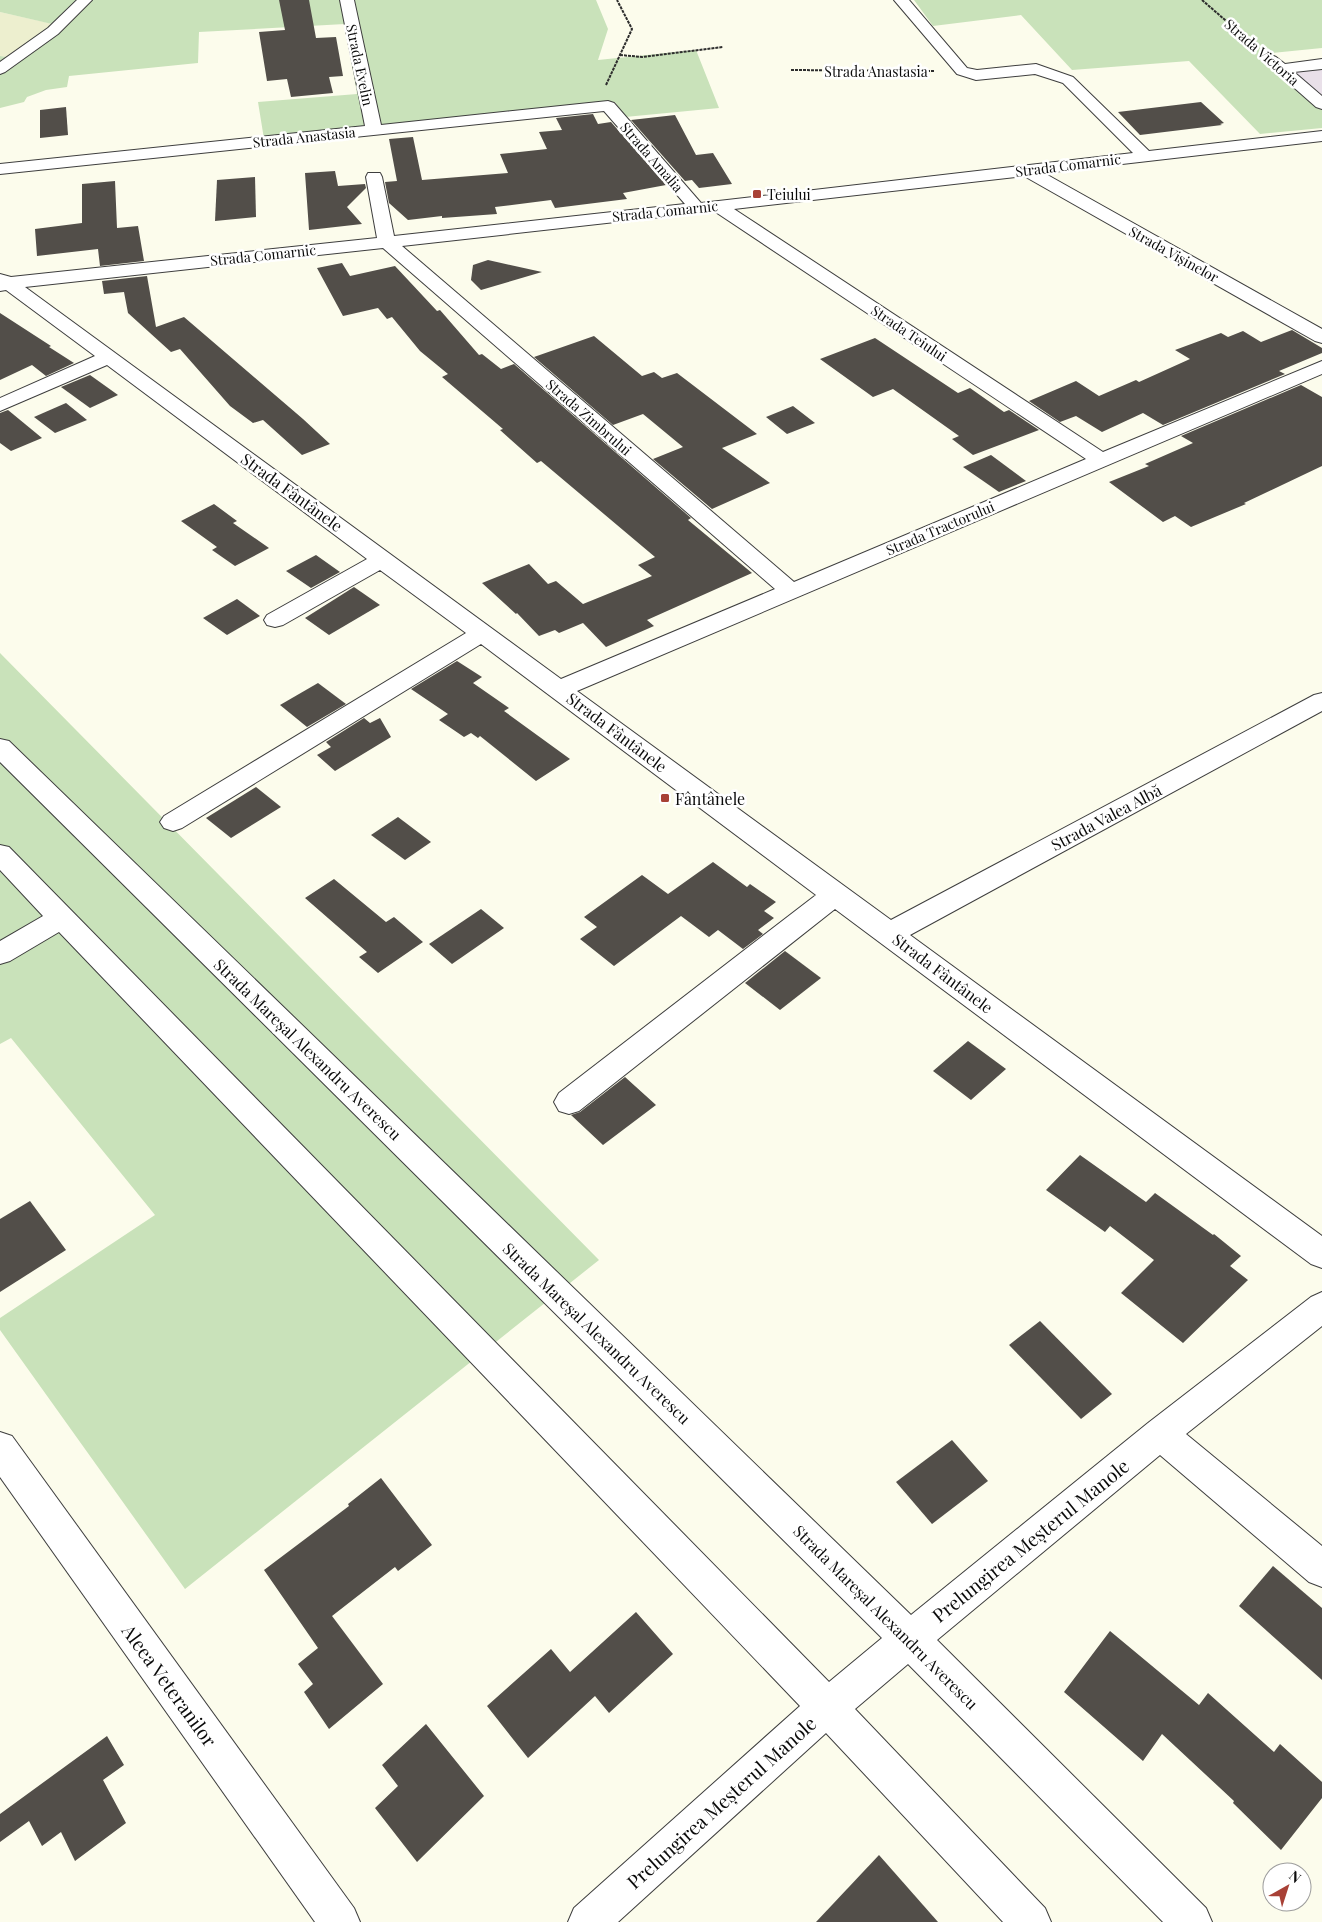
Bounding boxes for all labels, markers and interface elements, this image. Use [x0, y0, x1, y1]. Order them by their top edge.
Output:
street label: Strada Victoria [1221, 14, 1303, 90]
street label: Strada Evelin [342, 22, 378, 108]
street label: Strada Anastasia [824, 62, 928, 81]
street label: Strada Amalia [616, 118, 688, 196]
street label: Strada Anastasia [252, 122, 356, 152]
street label: Strada Comarnic [1014, 149, 1122, 181]
place label: Teiului [767, 185, 811, 204]
marker: Teiului [751, 188, 763, 200]
street label: Strada Comarnic [611, 196, 719, 226]
street label: Strada Vișinelor [1126, 222, 1223, 287]
street label: Strada Comarnic [209, 240, 317, 270]
street label: Strada Teiului [867, 301, 951, 365]
street label: Strada Zimbrului [542, 375, 636, 459]
street label: Strada Fântânele [237, 448, 347, 536]
street label: Strada Tractorului [883, 497, 997, 559]
street label: Strada Fântânele [563, 687, 671, 777]
street label: Strada Valea Albă [1047, 779, 1165, 855]
place label: Fântânele [675, 788, 745, 809]
marker: Fântânele [659, 792, 671, 804]
street label: Strada Fântânele [889, 928, 997, 1018]
street label: Strada Mareșal Alexandru Averescu [209, 954, 406, 1145]
street label: Strada Mareșal Alexandru Averescu [498, 1238, 695, 1429]
street label: Prelungirea Meșterul Manole [926, 1452, 1134, 1628]
street label: Strada Mareșal Alexandru Averescu [789, 1520, 983, 1714]
street label: Aleea Veteranilor [116, 1618, 224, 1752]
street label: Prelungirea Meșterul Manole [621, 1710, 821, 1894]
north arrow [1262, 1862, 1312, 1912]
text: N [1286, 1866, 1305, 1887]

